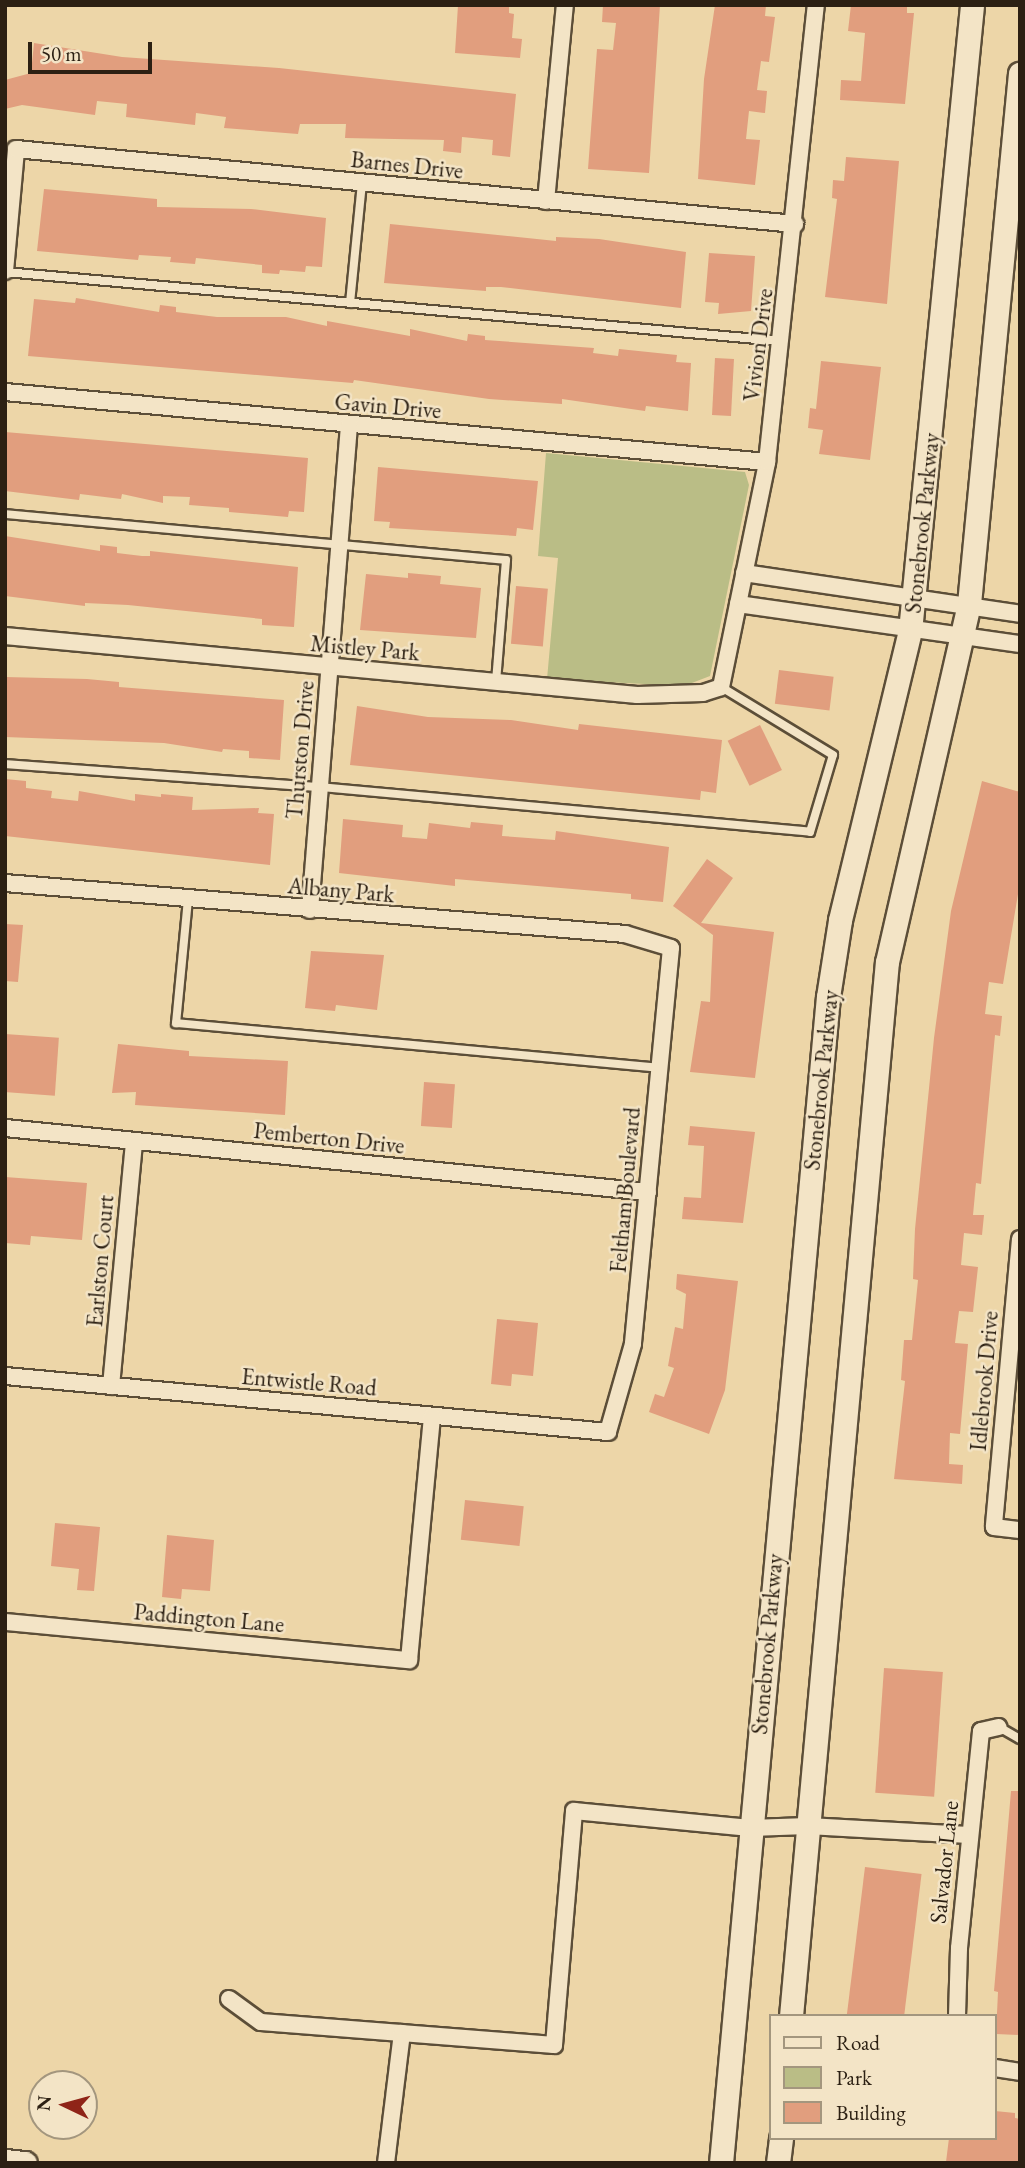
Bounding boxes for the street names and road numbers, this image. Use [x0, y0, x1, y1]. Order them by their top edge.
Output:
street label: Barnes Drive [350, 145, 464, 185]
street label: Vivion Drive [737, 287, 779, 403]
street label: Gavin Drive [333, 388, 443, 424]
street label: Stonebrook Parkway [899, 431, 945, 615]
street label: Mistley Park [309, 629, 421, 667]
street label: Thurston Drive [280, 680, 320, 820]
street label: Albany Park [286, 872, 396, 908]
street label: Stonebrook Parkway [798, 988, 844, 1172]
street label: Feltham Boulevard [604, 1106, 646, 1274]
street label: Pemberton Drive [252, 1116, 406, 1160]
street label: Earlston Court [80, 1194, 120, 1328]
street label: Idlebrook Drive [964, 1310, 1004, 1452]
street label: Entwistle Road [240, 1362, 378, 1402]
street label: Stonebrook Parkway [745, 1552, 789, 1736]
street label: Paddington Lane [133, 1598, 285, 1638]
street label: Salvador Lane [924, 1799, 964, 1925]

